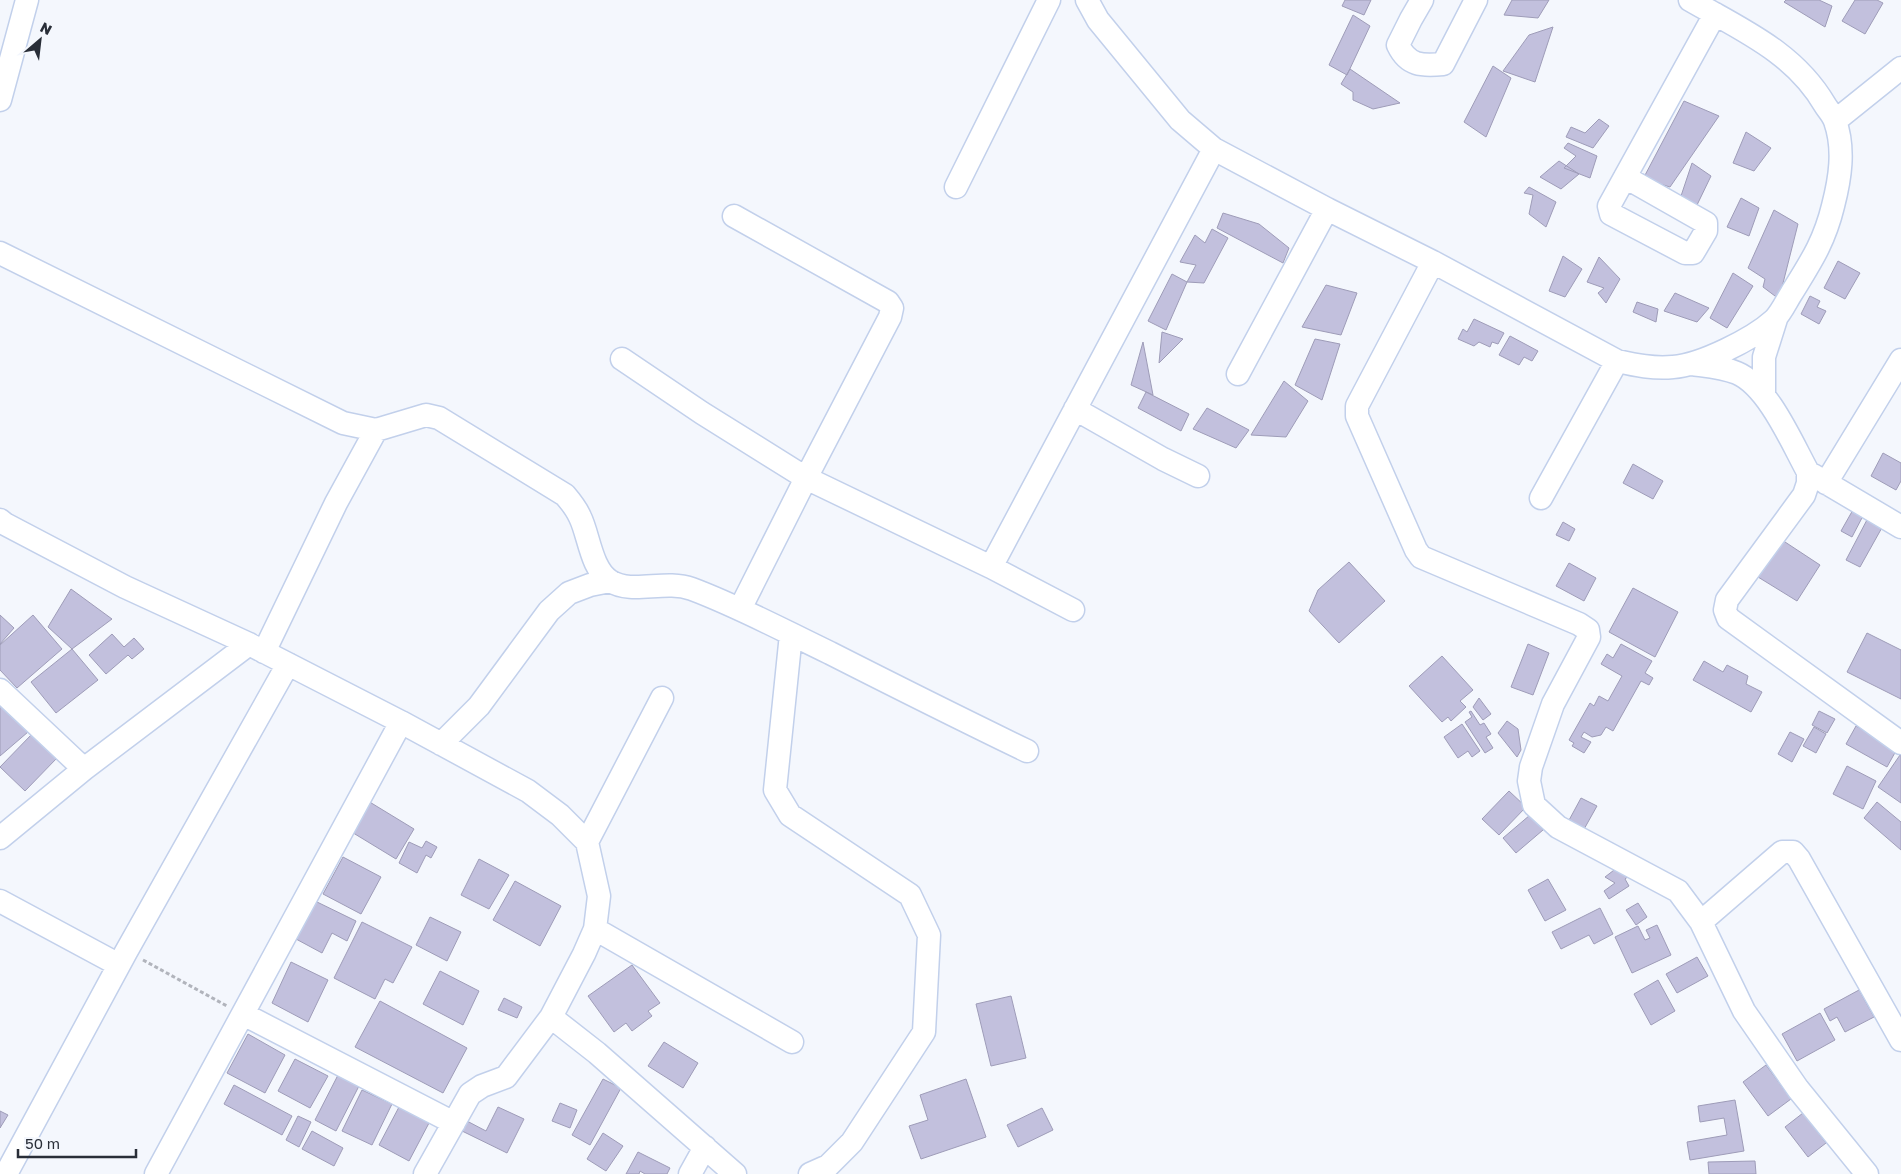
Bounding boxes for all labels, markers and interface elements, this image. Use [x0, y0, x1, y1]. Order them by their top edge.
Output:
north arrow [15, 15, 65, 65]
text: N [38, 18, 55, 38]
scale bar [18, 1126, 135, 1158]
text: 50 m [25, 1134, 60, 1152]

